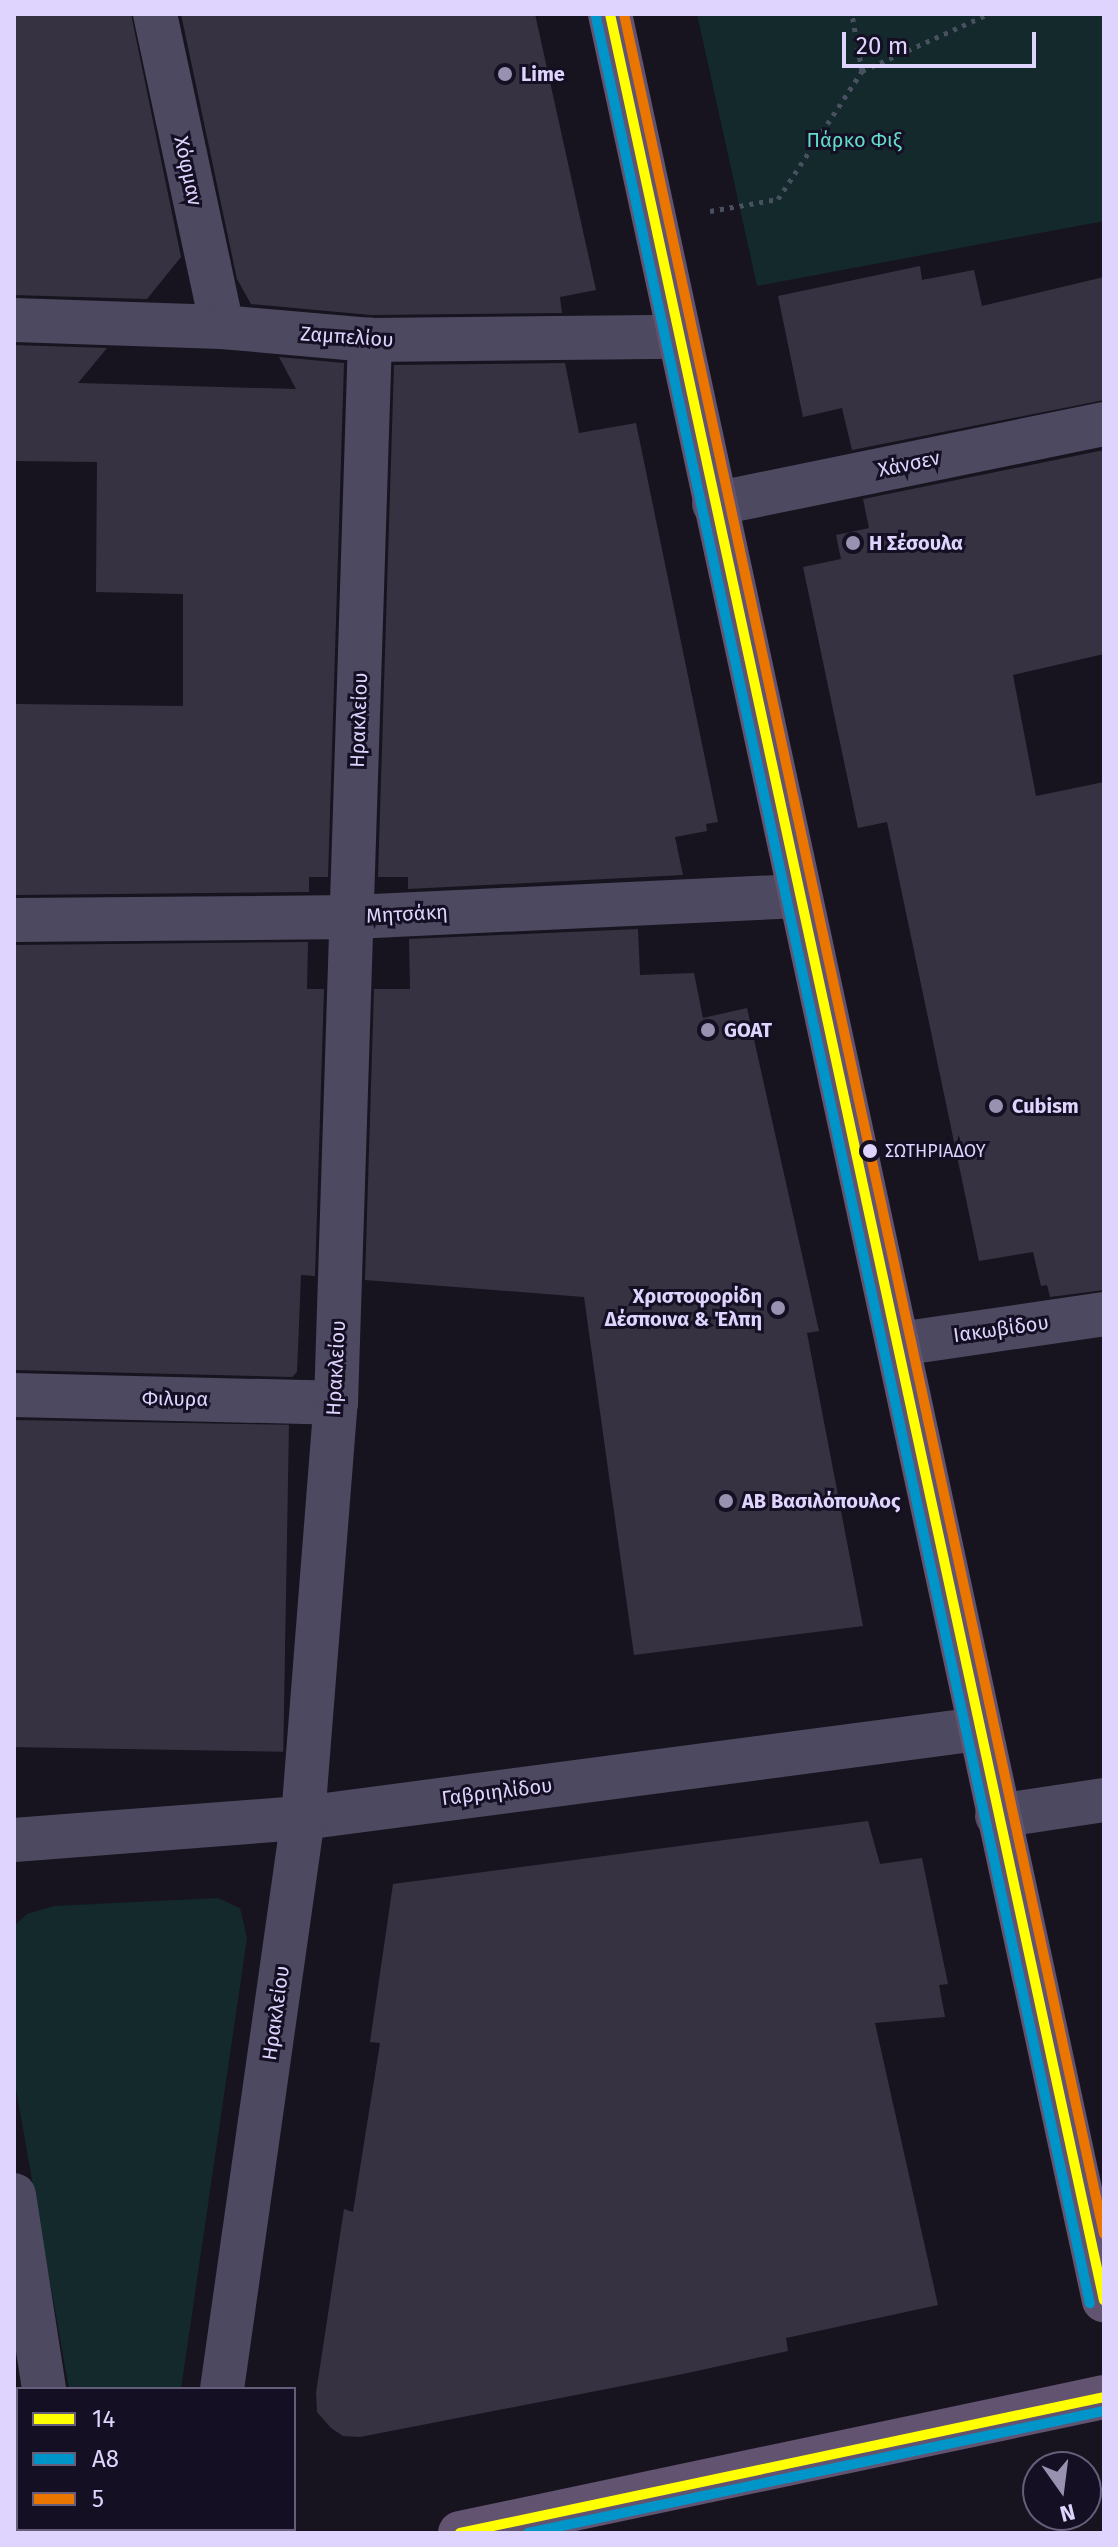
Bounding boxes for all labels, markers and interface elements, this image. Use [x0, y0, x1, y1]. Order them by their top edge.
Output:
scale bar [846, 16, 1040, 66]
text: 20 m [856, 32, 908, 60]
place label: Lime [521, 62, 565, 86]
marker: Lime [496, 65, 514, 83]
park label: Πάρκο Φιξ [807, 128, 901, 152]
street label: Χόφμαν [169, 134, 207, 208]
street label: Ζαμπελίου [300, 322, 394, 352]
street label: Χάνσεν [876, 446, 942, 482]
place label: Η Σέσουλα [869, 531, 963, 555]
marker: Η Σέσουλα [844, 534, 862, 552]
street label: Ηρακλείου [345, 672, 373, 768]
street label: Μητσάκη [366, 900, 448, 928]
place label: GOAT [724, 1018, 772, 1042]
marker: GOAT [699, 1021, 717, 1039]
place label: Cubism [1012, 1094, 1079, 1118]
marker: Cubism [987, 1097, 1005, 1115]
place label: ΣΩΤΗΡΙΑΔΟΥ [885, 1140, 986, 1162]
marker: ΣΩΤΗΡΙΑΔΟΥ [862, 1143, 878, 1159]
place label: Χριστοφορίδη Δέσποινα & Έλπη [605, 1284, 762, 1331]
marker: Χριστοφορίδη Δέσποινα & Έλπη [769, 1299, 787, 1317]
street label: Ιακωβίδου [952, 1310, 1050, 1348]
street label: Ηρακλείου [322, 1320, 350, 1416]
street label: Φιλυρα [142, 1386, 208, 1412]
place label: ΑΒ Βασιλόπουλος [742, 1489, 901, 1513]
marker: ΑΒ Βασιλόπουλος [717, 1492, 735, 1510]
street label: Γαβριηλίδου [440, 1773, 554, 1811]
street label: Ηρακλείου [257, 1964, 295, 2062]
legend [16, 2387, 296, 2531]
text: 14 [92, 2405, 115, 2433]
text: A8 [92, 2445, 119, 2473]
north arrow [1022, 2451, 1102, 2531]
text: 5 [92, 2485, 104, 2513]
text: N [1057, 2498, 1078, 2528]

